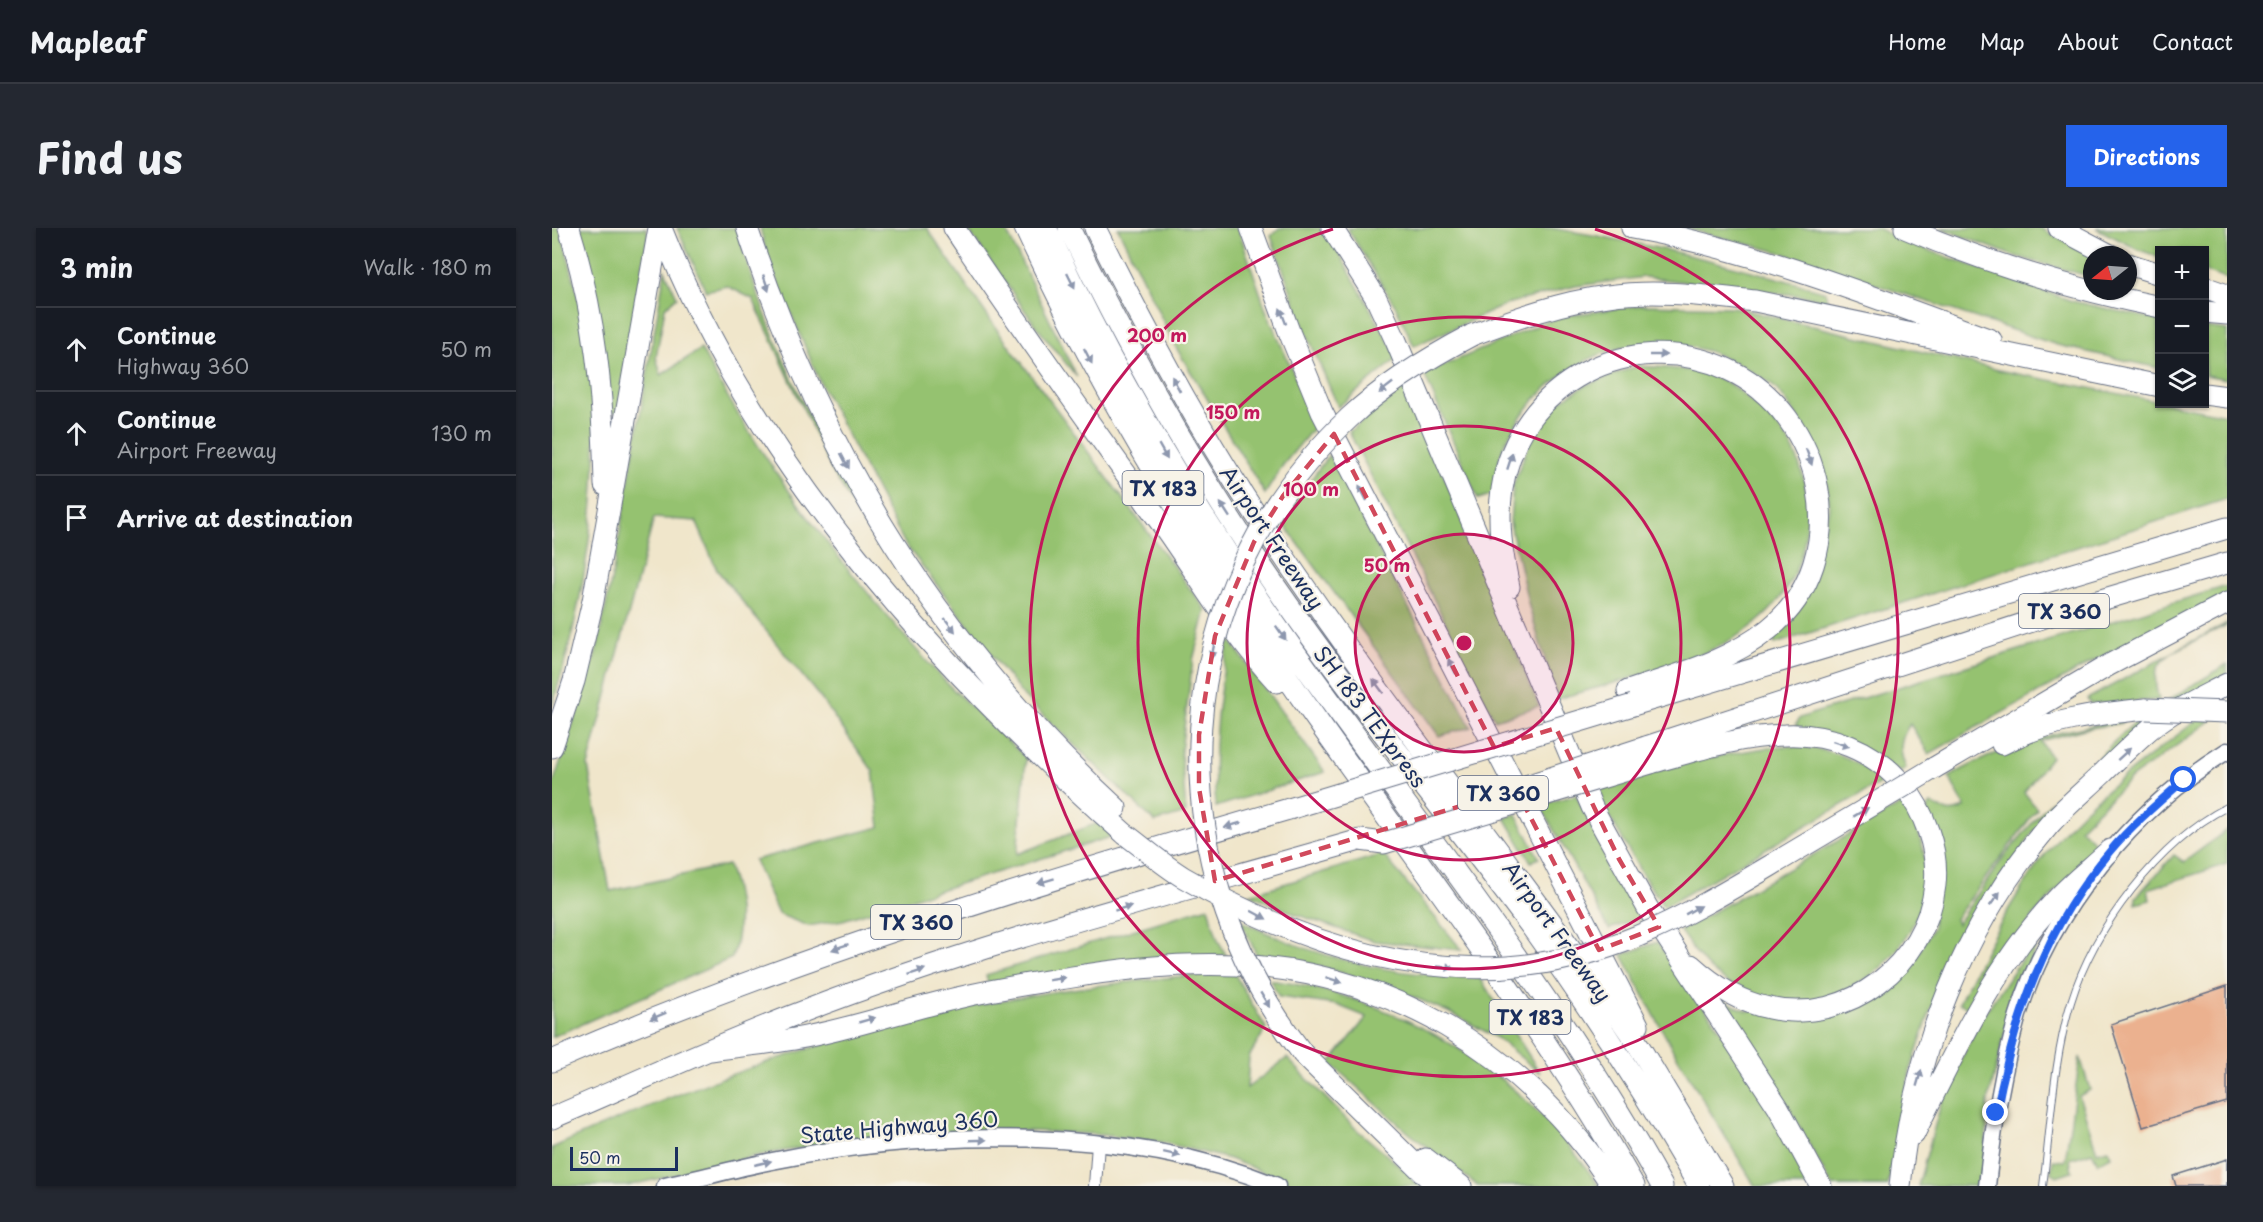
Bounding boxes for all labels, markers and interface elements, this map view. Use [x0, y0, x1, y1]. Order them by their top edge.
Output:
text: Mapleaf [30, 20, 146, 63]
text: Home [1888, 25, 1947, 57]
text: Map [1980, 25, 2025, 57]
text: About [2058, 25, 2119, 57]
text: Contact [2152, 25, 2233, 57]
text: Find us [36, 125, 183, 188]
button: Directions [2066, 125, 2227, 187]
north arrow [2083, 246, 2137, 300]
map controls [2155, 246, 2209, 408]
button: + [2155, 246, 2209, 300]
text: 3 min [60, 248, 133, 287]
text: Walk · 180 m [364, 252, 492, 282]
one-way arrow [1066, 272, 1075, 289]
one-way arrow [761, 275, 771, 293]
button: − [2155, 300, 2209, 354]
one-way arrow [1277, 306, 1287, 324]
text: Continue [117, 318, 216, 351]
text: 200 m [1127, 321, 1187, 348]
icon: ahead [60, 333, 93, 366]
text: 50 m [440, 334, 492, 364]
one-way arrow [1083, 348, 1093, 365]
one-way arrow [1648, 350, 1667, 360]
text: Highway 360 [117, 351, 249, 381]
button: layers [2155, 354, 2209, 408]
one-way arrow [1171, 375, 1181, 392]
one-way arrow [1379, 381, 1394, 393]
text: 150 m [1206, 398, 1260, 425]
text: Continue [117, 402, 216, 435]
icon: ahead [60, 417, 93, 450]
text: 130 m [432, 418, 492, 448]
text: Airport Freeway [117, 435, 277, 465]
one-way arrow [1158, 444, 1168, 461]
one-way arrow [1804, 448, 1814, 466]
one-way arrow [1506, 452, 1515, 470]
one-way arrow [840, 453, 850, 470]
street label: Airport Freeway [1213, 459, 1333, 615]
road number: TX 183 [1122, 471, 1204, 505]
text: 100 m [1283, 475, 1339, 502]
one-way arrow [1358, 484, 1368, 501]
icon: arrive [60, 501, 93, 534]
text: Arrive at destination [117, 501, 353, 534]
one-way arrow [1220, 502, 1231, 518]
text: 50 m [1364, 551, 1410, 578]
road number: TX 360 [2019, 594, 2109, 628]
one-way arrow [944, 618, 956, 633]
one-way arrow [1275, 625, 1287, 641]
centre of rings [1454, 633, 1474, 653]
street label: SH 183 TEXpress [1307, 638, 1435, 794]
one-way arrow [1207, 641, 1217, 659]
one-way arrow [1447, 658, 1457, 675]
one-way arrow [1372, 678, 1384, 694]
one-way arrow [1833, 739, 1851, 749]
one-way arrow [2116, 748, 2131, 761]
route start [2170, 766, 2196, 792]
road number: TX 360 [1458, 776, 1548, 810]
one-way arrow [1853, 806, 1869, 817]
one-way arrow [1224, 821, 1242, 830]
street label: Airport Freeway [1496, 854, 1620, 1008]
one-way arrow [1037, 877, 1055, 887]
one-way arrow [1989, 892, 2001, 907]
one-way arrow [1114, 902, 1132, 912]
road number: TX 360 [871, 905, 961, 939]
one-way arrow [1684, 905, 1701, 915]
one-way arrow [1250, 910, 1267, 920]
one-way arrow [831, 943, 849, 953]
one-way arrow [1435, 962, 1454, 971]
one-way arrow [908, 966, 926, 976]
one-way arrow [1048, 975, 1067, 984]
one-way arrow [1325, 975, 1343, 985]
one-way arrow [1260, 992, 1271, 1008]
road number: TX 183 [1490, 1000, 1570, 1034]
one-way arrow [649, 1012, 667, 1021]
one-way arrow [858, 1015, 876, 1024]
one-way arrow [1915, 1069, 1924, 1087]
route end [1982, 1099, 2008, 1125]
street label: State Highway 360 [799, 1101, 999, 1151]
one-way arrow [968, 1135, 987, 1144]
scale bar [570, 1144, 678, 1172]
text: 50 m [579, 1145, 620, 1169]
one-way arrow [1163, 1150, 1182, 1159]
one-way arrow [754, 1158, 773, 1167]

